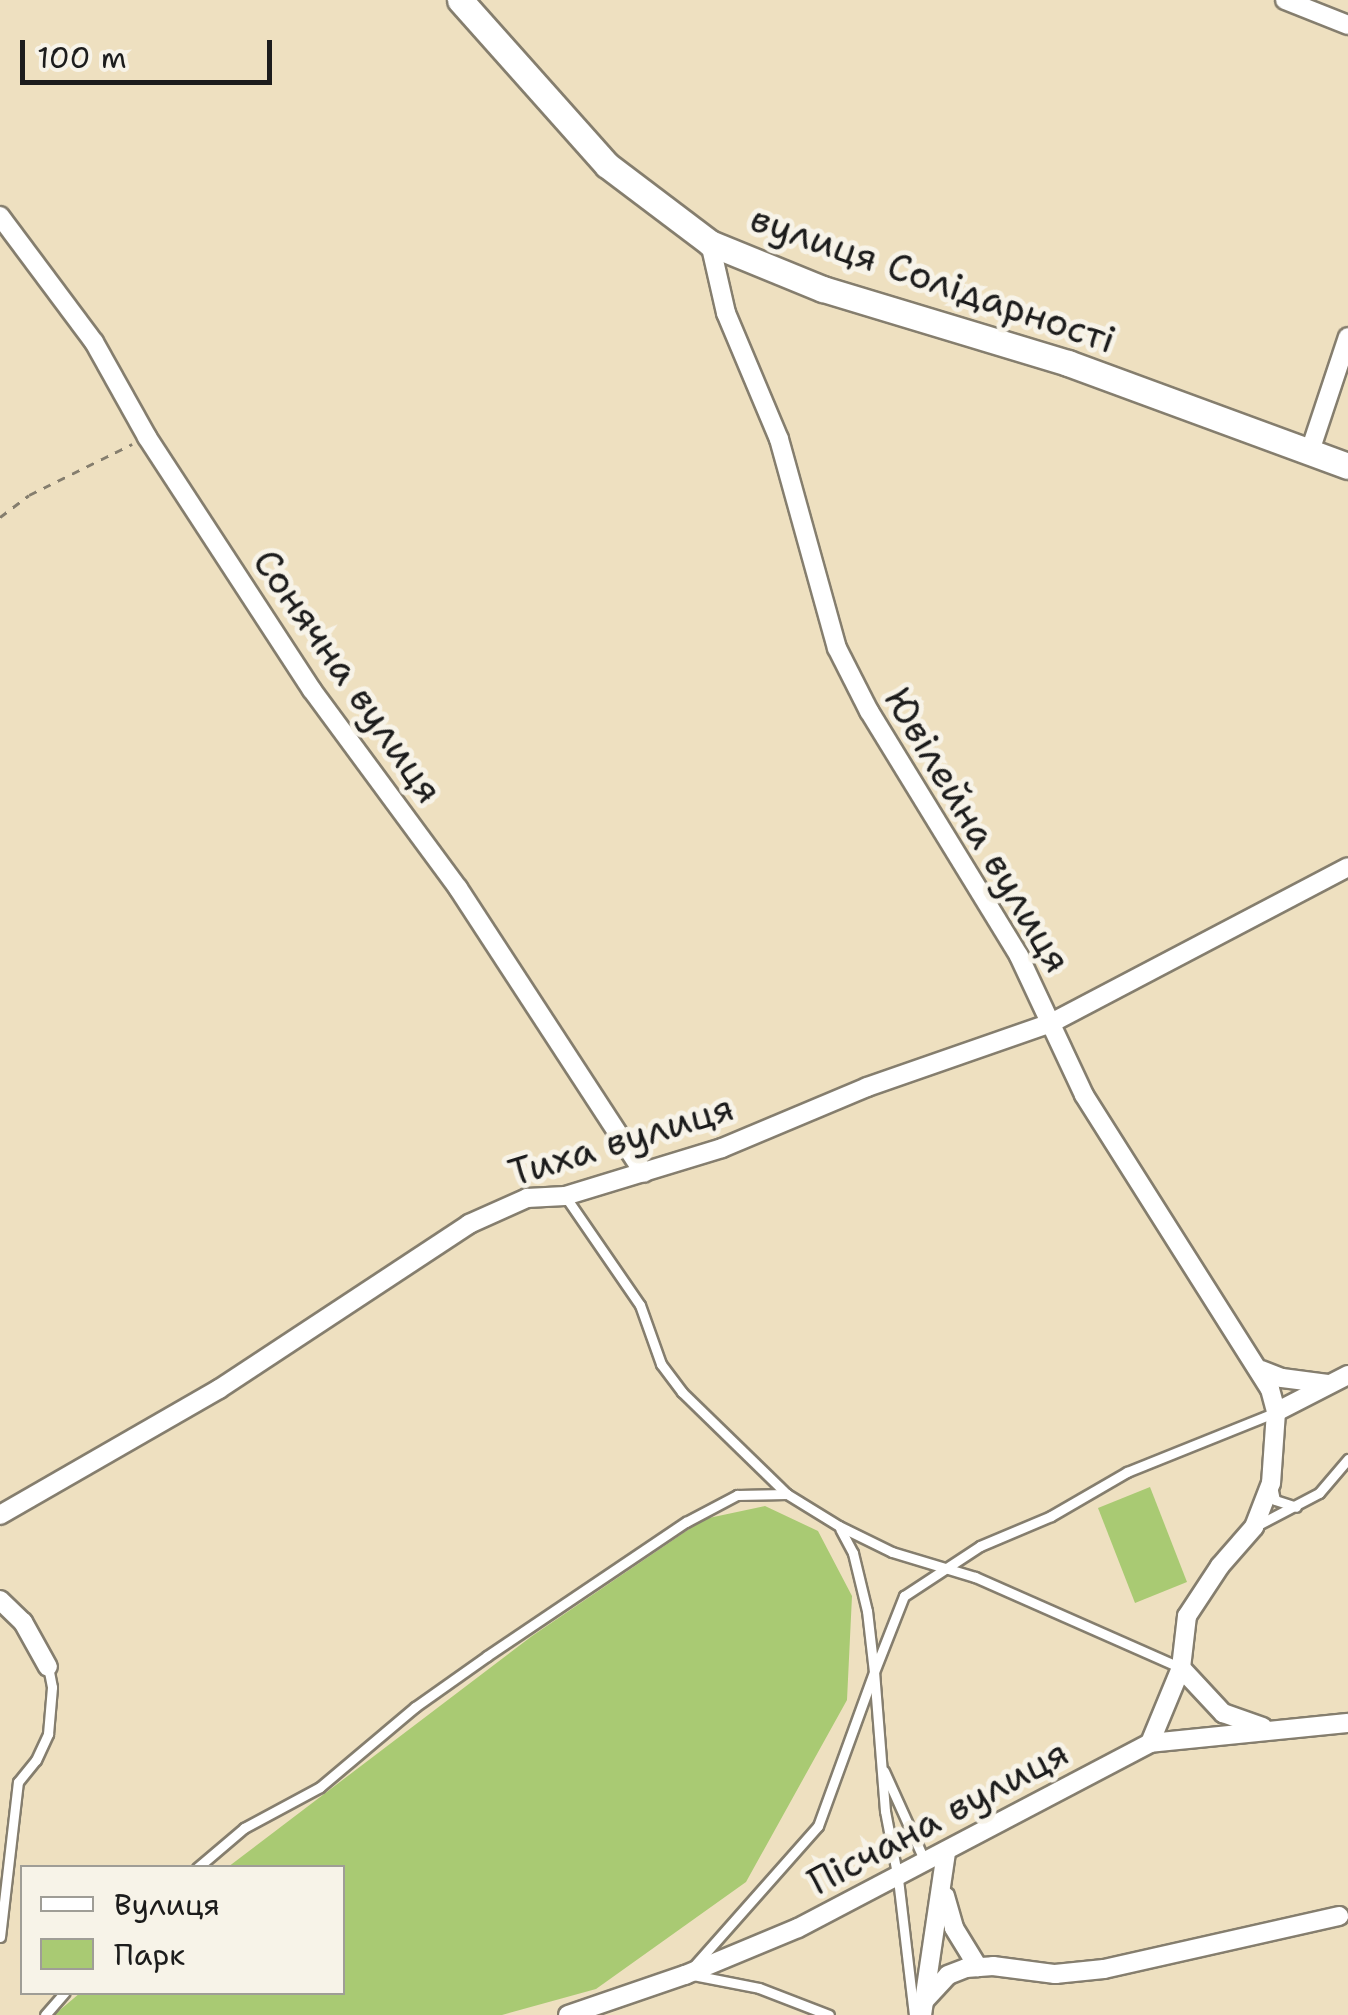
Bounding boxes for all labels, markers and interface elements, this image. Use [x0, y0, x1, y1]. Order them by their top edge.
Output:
scale bar [25, 20, 278, 82]
text: 100 m [37, 37, 127, 78]
street label: вулиця Солідарності [744, 195, 1122, 363]
street label: Сонячна вулиця [243, 540, 453, 812]
street label: Ювілейна вулиця [875, 679, 1081, 981]
street label: Тиха вулиця [503, 1084, 739, 1196]
street label: Пісчана вулиця [800, 1729, 1076, 1905]
legend [20, 1865, 345, 1995]
text: Вулиця [114, 1884, 220, 1925]
text: Парк [114, 1934, 185, 1975]

